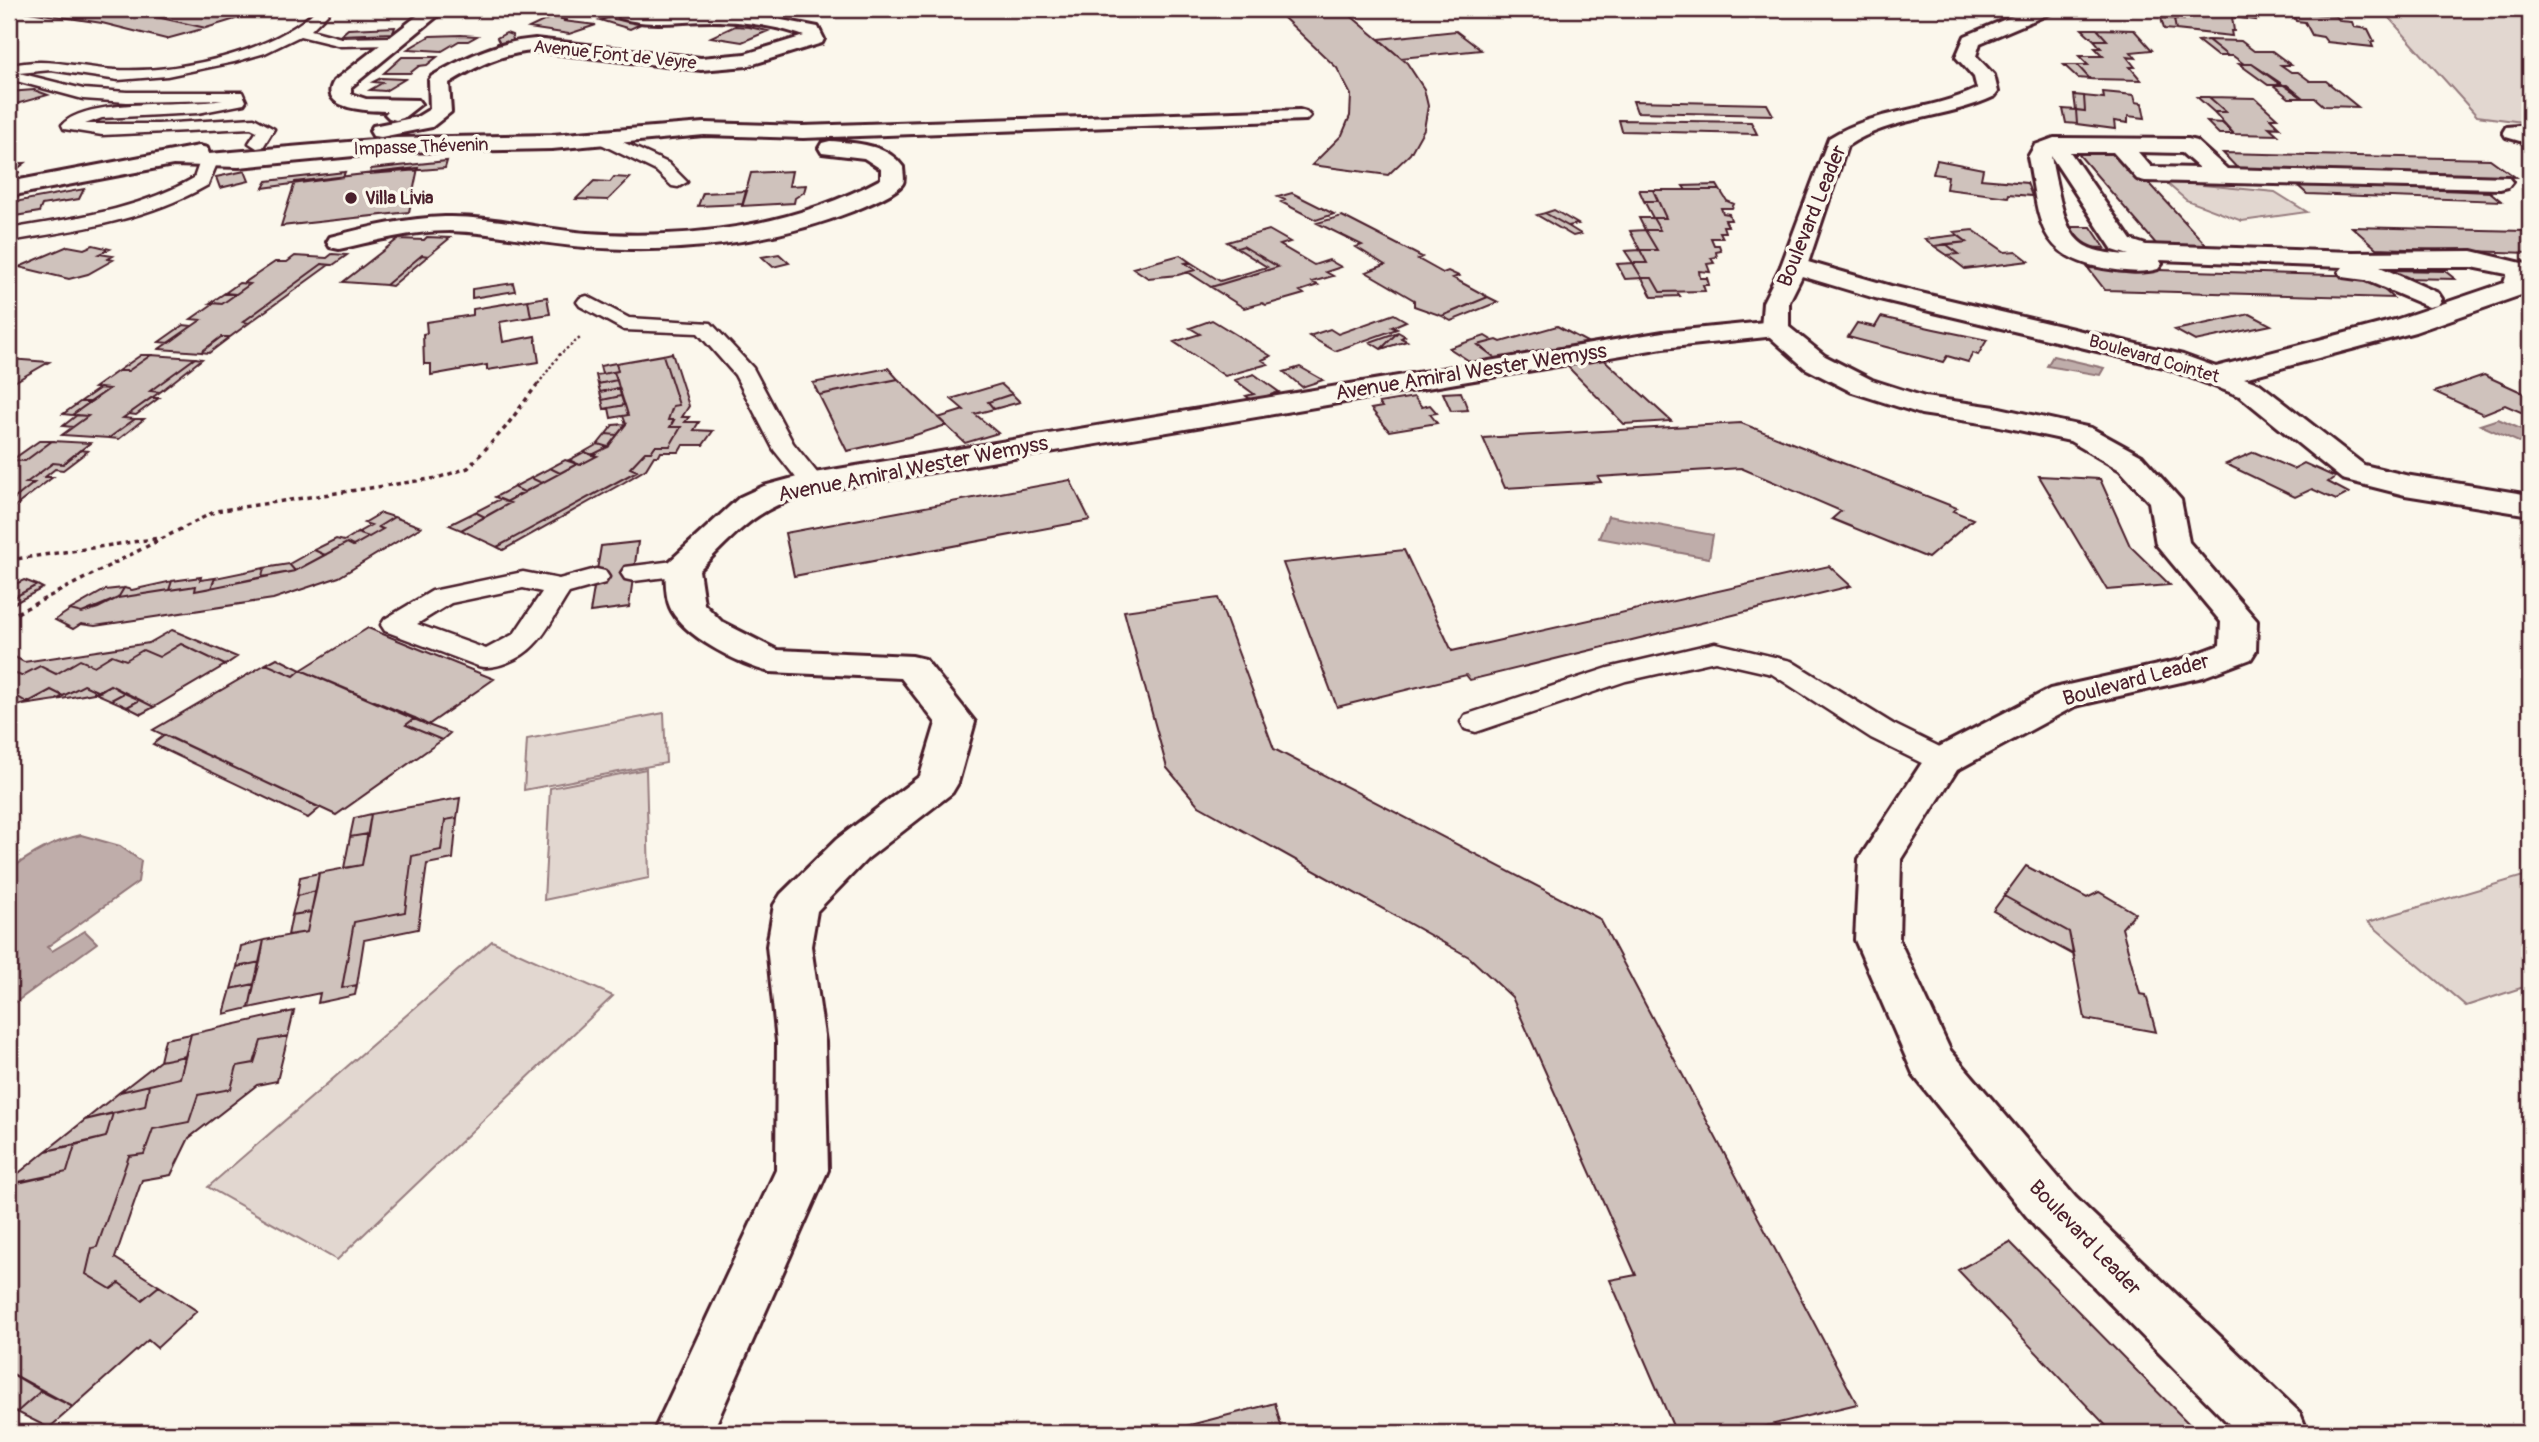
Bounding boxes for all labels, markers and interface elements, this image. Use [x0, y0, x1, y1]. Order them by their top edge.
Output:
street label: Avenue Font de Veyre [532, 35, 698, 75]
street label: Impasse Thévenin [353, 133, 489, 161]
street label: Boulevard Leader [1771, 141, 1853, 291]
place label: Villa Livia [365, 187, 434, 210]
marker: Villa Livia [343, 190, 359, 206]
street label: Boulevard Cointet [2086, 329, 2223, 389]
street label: Avenue Amiral Wester Wemyss [1333, 337, 1609, 407]
street label: Avenue Amiral Wester Wemyss [776, 429, 1051, 508]
street label: Boulevard Leader [2060, 647, 2213, 713]
street label: Boulevard Leader [2023, 1174, 2147, 1302]

